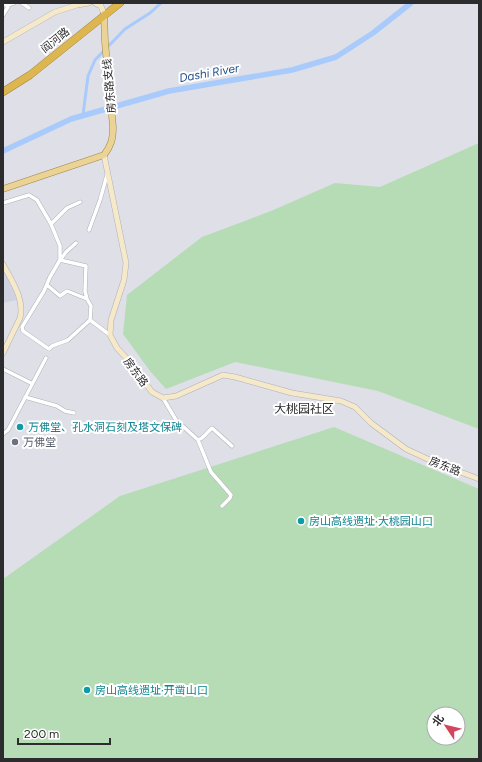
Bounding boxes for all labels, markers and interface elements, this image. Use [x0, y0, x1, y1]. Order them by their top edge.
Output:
street label: 阎河路 [38, 25, 72, 56]
street label: 房东路支线 [101, 58, 118, 114]
water label: Dashi River [178, 61, 241, 85]
street label: 房东路 [120, 355, 151, 389]
district label: 大桃园社区 [274, 402, 334, 416]
place label: 万佛堂、孔水洞石刻及塔文保碑 [28, 421, 182, 434]
marker: 万佛堂、孔水洞石刻及塔文保碑 [15, 422, 25, 432]
place label: 万佛堂 [23, 436, 56, 449]
marker: 万佛堂 [10, 437, 20, 447]
street label: 房东路 [427, 454, 463, 478]
place label: 房山高线遗址·大桃园山口 [309, 515, 433, 528]
marker: 房山高线遗址·大桃园山口 [296, 516, 306, 526]
place label: 房山高线遗址·开凿山口 [95, 684, 208, 697]
marker: 房山高线遗址·开凿山口 [82, 685, 92, 695]
north arrow [426, 706, 466, 746]
text: 北 [430, 712, 447, 729]
scale bar [18, 720, 110, 746]
text: 200 m [24, 727, 59, 741]

